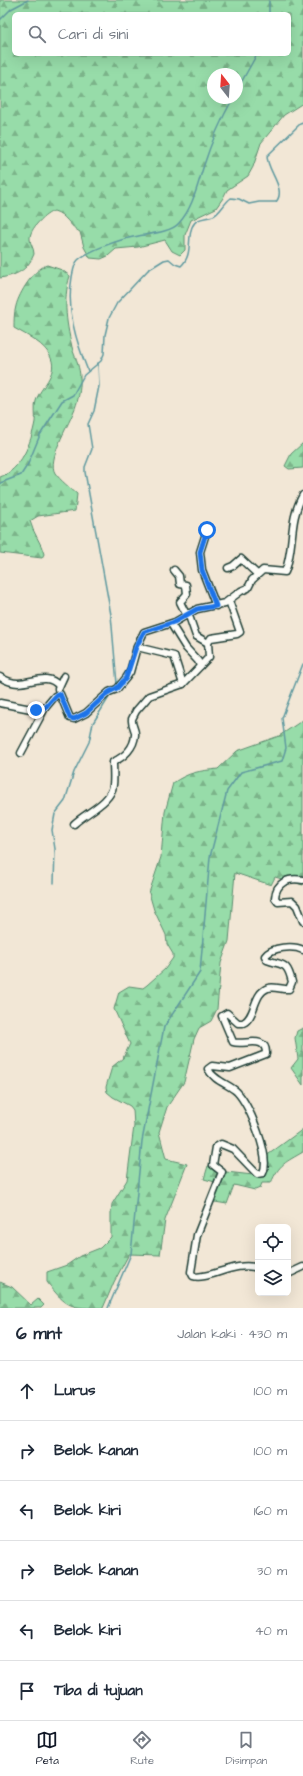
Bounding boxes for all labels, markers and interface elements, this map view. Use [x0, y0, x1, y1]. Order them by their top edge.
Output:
search box [12, 12, 291, 56]
icon: search [26, 23, 48, 45]
text: Cari di sini [58, 24, 128, 45]
north arrow [207, 68, 243, 104]
route start [198, 521, 216, 539]
route end [27, 701, 45, 719]
map controls [255, 1224, 291, 1296]
button: locate [255, 1224, 291, 1260]
button: layers [255, 1260, 291, 1296]
text: 6 mnt [16, 1322, 62, 1346]
text: Jalan kaki · 430 m [177, 1325, 287, 1343]
icon: ahead [16, 1380, 38, 1402]
text: Lurus [54, 1380, 95, 1401]
text: 100 m [254, 1382, 287, 1400]
icon: right [16, 1440, 38, 1462]
text: Belok kanan [54, 1440, 138, 1461]
text: 100 m [254, 1442, 287, 1460]
icon: left [16, 1500, 38, 1522]
text: Belok kiri [54, 1500, 121, 1521]
text: 160 m [254, 1502, 287, 1520]
icon: right [16, 1560, 38, 1582]
text: Belok kanan [54, 1560, 138, 1581]
text: 30 m [257, 1562, 287, 1580]
icon: left [16, 1620, 38, 1642]
text: Belok kiri [54, 1620, 121, 1641]
text: 40 m [255, 1622, 287, 1640]
icon: arrive [16, 1680, 38, 1702]
text: Tiba di tujuan [54, 1680, 143, 1701]
tab: Peta [36, 1729, 59, 1768]
tab: Rute [130, 1729, 154, 1768]
tab: Disimpan [225, 1729, 267, 1768]

